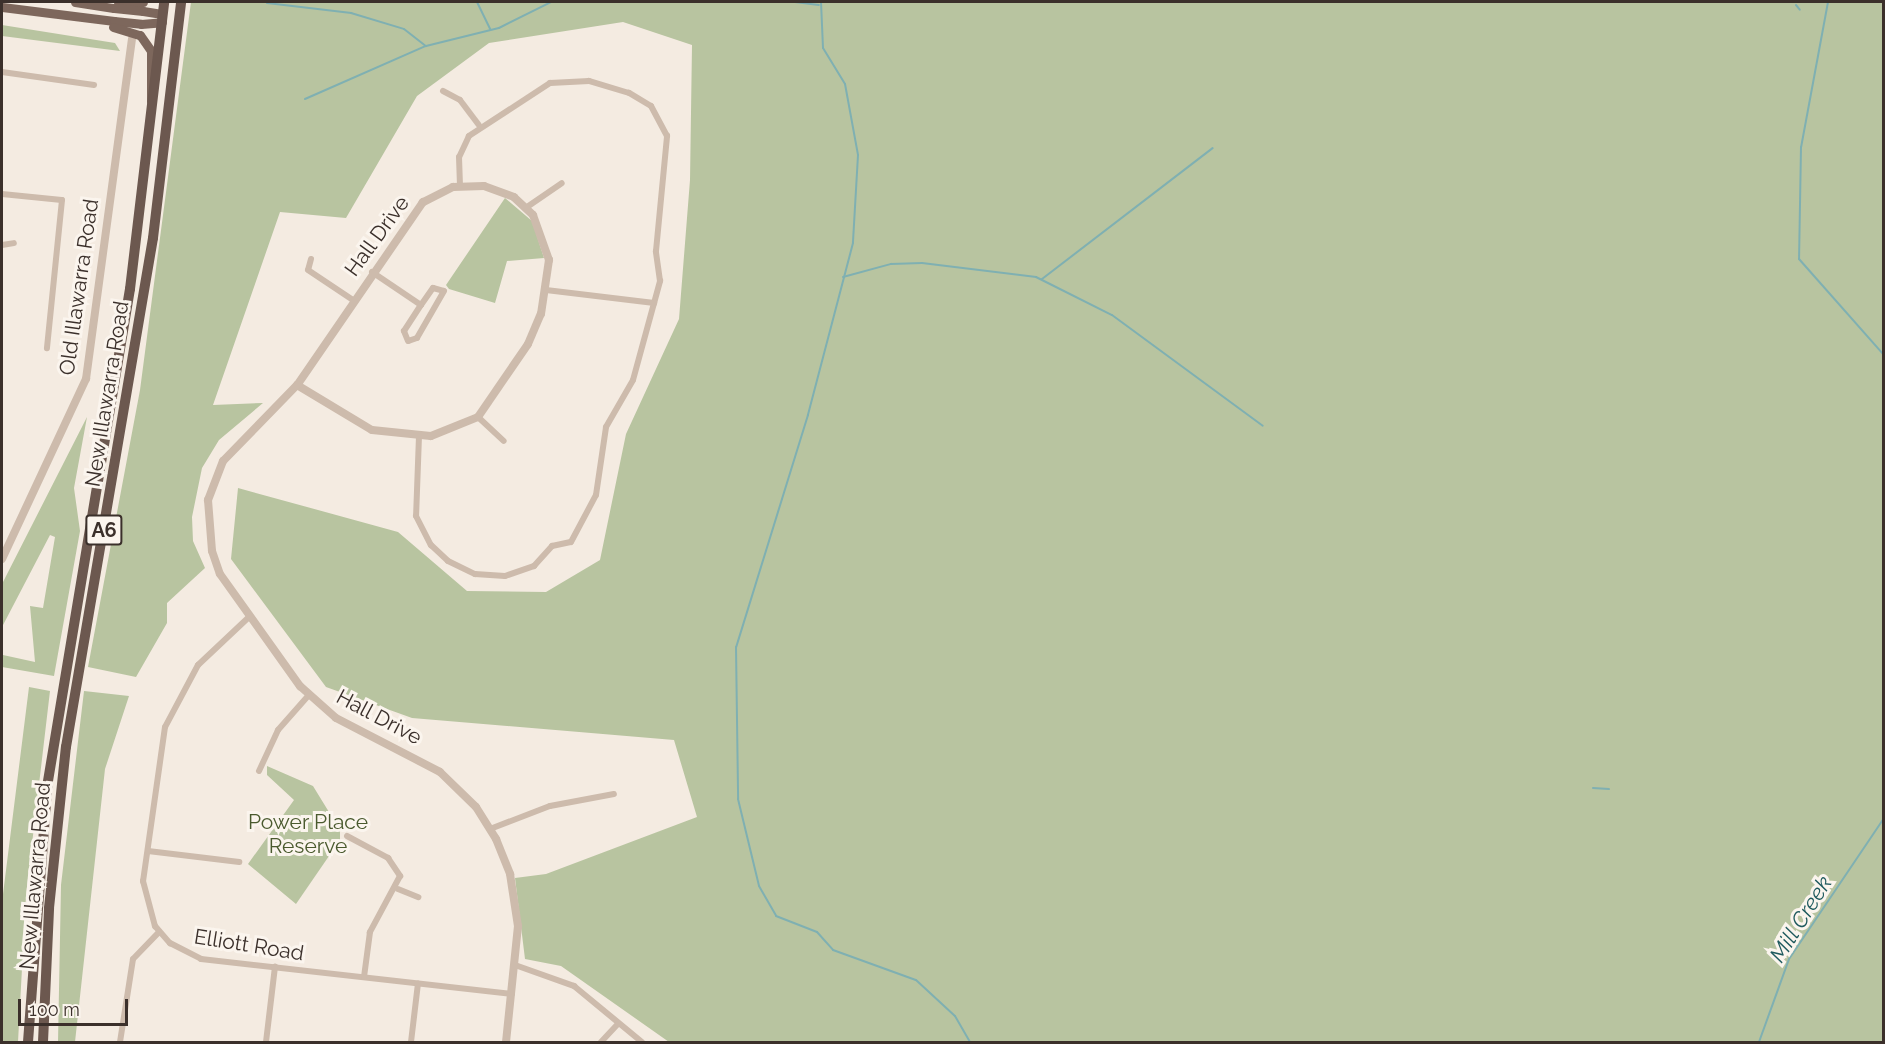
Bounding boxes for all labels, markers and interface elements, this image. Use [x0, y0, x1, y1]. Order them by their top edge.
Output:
street label: Hall Drive [339, 191, 415, 281]
street label: Old Illawarra Road [54, 197, 104, 377]
street label: New Illawarra Road [80, 299, 134, 489]
road number: A6 [84, 513, 124, 547]
street label: Hall Drive [332, 684, 426, 750]
street label: New Illawarra Road [14, 781, 56, 971]
park label: Power Place Reserve [248, 809, 368, 859]
water label: Mill Creek [1764, 871, 1838, 967]
street label: Elliott Road [192, 924, 306, 966]
scale bar [21, 987, 130, 1025]
text: 100 m [29, 999, 80, 1020]

